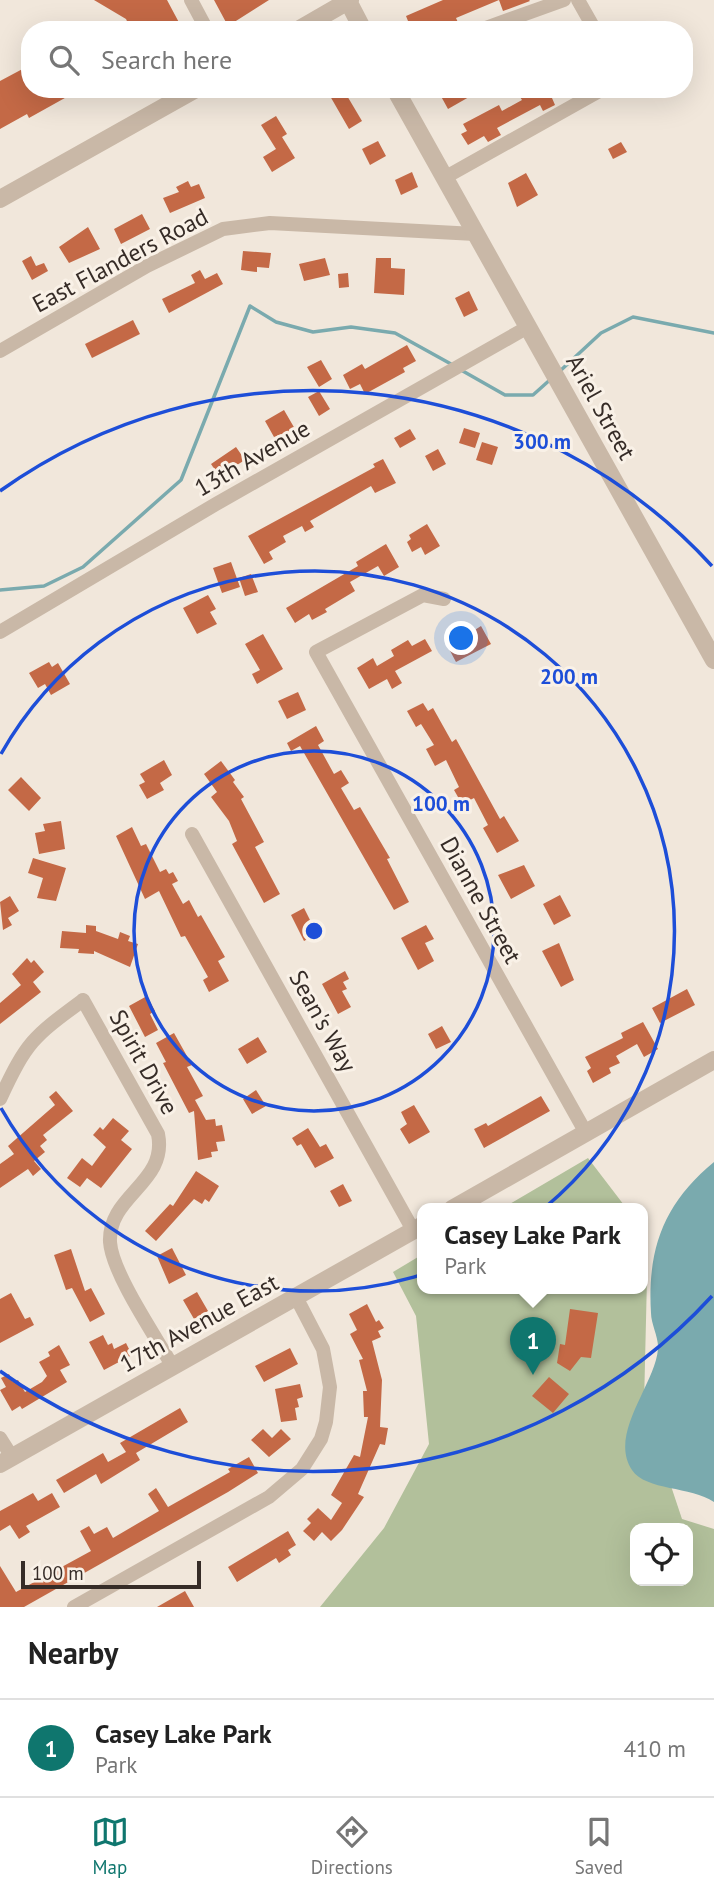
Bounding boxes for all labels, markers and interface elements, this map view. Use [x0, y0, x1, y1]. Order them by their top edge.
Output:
search box [21, 21, 693, 98]
icon: search [45, 41, 83, 79]
text: Search here [101, 43, 232, 76]
street label: East Flanders Road [27, 201, 213, 319]
street label: Ariel Street [559, 349, 643, 465]
street label: 13th Avenue [189, 413, 315, 503]
text: 300 m [513, 428, 571, 455]
your location [444, 621, 478, 655]
text: 200 m [540, 663, 598, 690]
text: 100 m [412, 790, 470, 817]
street label: Dianne Street [433, 831, 529, 969]
centre of rings [302, 919, 326, 943]
street label: Sean's Way [282, 965, 364, 1077]
street label: Spirit Drive [103, 1004, 185, 1120]
popup [417, 1203, 648, 1294]
text: Casey Lake Park [444, 1218, 621, 1251]
text: Park [444, 1251, 487, 1280]
street label: 17th Avenue East [114, 1267, 284, 1379]
pin: 1 [510, 1317, 556, 1375]
map controls [630, 1523, 693, 1586]
button: locate [630, 1523, 693, 1586]
scale bar [21, 1558, 201, 1590]
text: 100 m [32, 1561, 84, 1585]
text: Nearby [28, 1633, 118, 1672]
text: Casey Lake Park [95, 1717, 271, 1750]
text: 1 [44, 1734, 58, 1763]
text: 410 m [624, 1734, 686, 1763]
text: Park [95, 1750, 137, 1779]
tab: Map [91, 1813, 129, 1879]
tab: Directions [311, 1813, 393, 1879]
tab: Saved [575, 1813, 623, 1879]

